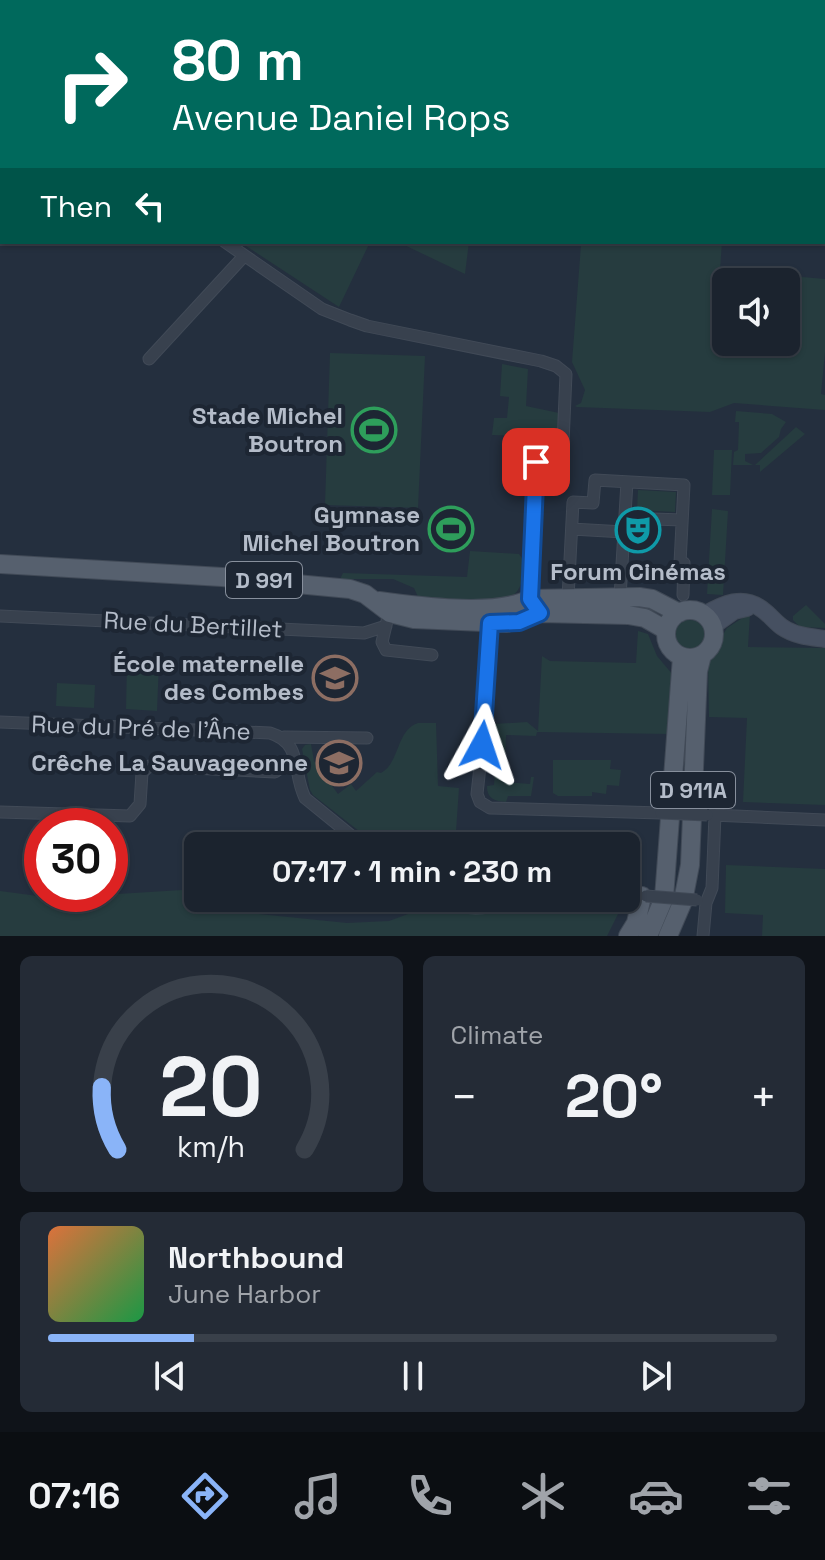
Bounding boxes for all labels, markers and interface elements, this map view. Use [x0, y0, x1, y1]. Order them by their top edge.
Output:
text: 80 m [172, 25, 304, 96]
icon: right [40, 32, 144, 136]
text: Avenue Daniel Rops [172, 95, 510, 141]
icon: left [128, 184, 172, 228]
text: Then [40, 187, 112, 226]
map controls [712, 268, 800, 356]
button: sound [712, 268, 800, 356]
place label: Stade Michel Boutron [192, 400, 343, 459]
sports icon: Stade Michel Boutron [350, 406, 398, 454]
pin [502, 428, 570, 496]
icon: arrive [514, 440, 558, 484]
place label: Gymnase Michel Boutron [242, 499, 420, 558]
sports icon: Gymnase Michel Boutron [427, 505, 475, 553]
theatre icon: Forum Cinémas [614, 506, 662, 554]
place label: Forum Cinémas [550, 556, 726, 587]
road number: D 991 [226, 562, 302, 598]
street label: Rue du Bertillet [103, 604, 283, 645]
place label: École maternelle des Combes [113, 648, 304, 707]
school or university icon: École maternelle des Combes [311, 654, 359, 702]
position arrow [440, 703, 524, 787]
street label: Rue du Pré de l'Âne [31, 708, 251, 747]
school or university icon: Crêche La Sauvageonne [315, 739, 363, 787]
place label: Crêche La Sauvageonne [31, 747, 308, 778]
road number: D 911A [651, 772, 735, 808]
speed limit sign: 30 [24, 808, 128, 912]
text: 07:17 · 1 min · 230 m [272, 852, 552, 891]
text: Climate [451, 1018, 543, 1052]
text: 20 [160, 1034, 263, 1140]
text: 20° [565, 1058, 663, 1135]
text: − [451, 1069, 478, 1125]
text: + [750, 1069, 777, 1125]
text: km/h [177, 1129, 245, 1165]
text: Northbound [168, 1238, 344, 1277]
text: June Harbor [168, 1277, 321, 1311]
icon: previous [148, 1354, 192, 1398]
icon: pause [391, 1354, 435, 1398]
icon: next [634, 1354, 678, 1398]
icon: directions [177, 1468, 233, 1524]
icon: music [290, 1468, 346, 1524]
icon: phone [402, 1468, 458, 1524]
icon: climate [515, 1468, 571, 1524]
icon: car [628, 1468, 684, 1524]
icon: filters [741, 1468, 797, 1524]
text: 07:16 [28, 1473, 120, 1519]

